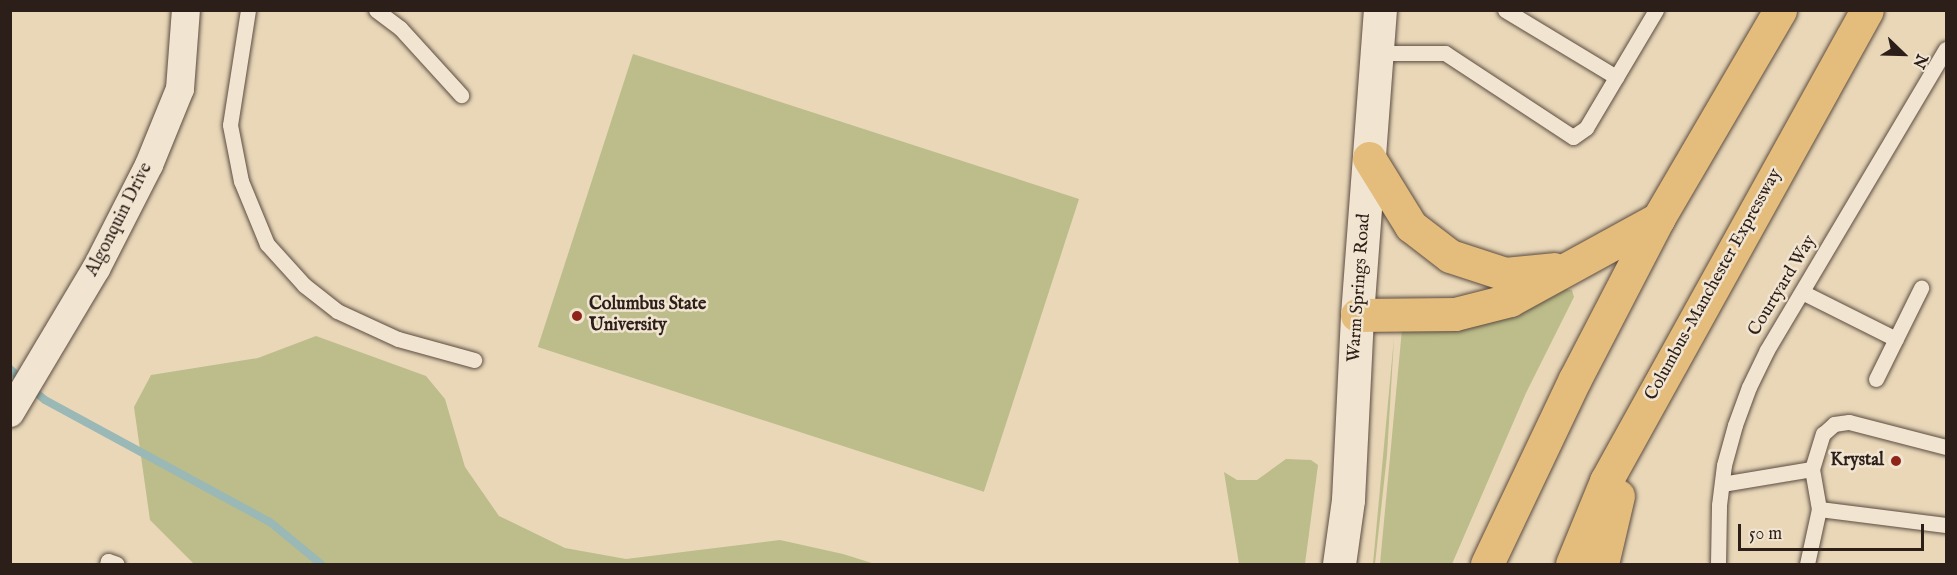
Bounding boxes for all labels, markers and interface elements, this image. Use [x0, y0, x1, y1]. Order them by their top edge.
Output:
north arrow [1873, 24, 1933, 84]
text: N [1908, 51, 1931, 71]
street label: Algonquin Drive [82, 160, 158, 280]
street label: Columbus-Manchester Expressway [1641, 165, 1787, 405]
street label: Warm Springs Road [1344, 213, 1376, 363]
street label: Courtyard Way [1744, 232, 1822, 340]
place label: Columbus State University [589, 295, 706, 338]
marker: Columbus State University [570, 309, 584, 323]
place label: Krystal [1830, 450, 1884, 472]
marker: Krystal [1889, 454, 1903, 468]
scale bar [1741, 512, 1927, 550]
text: 50 m [1749, 523, 1782, 546]

